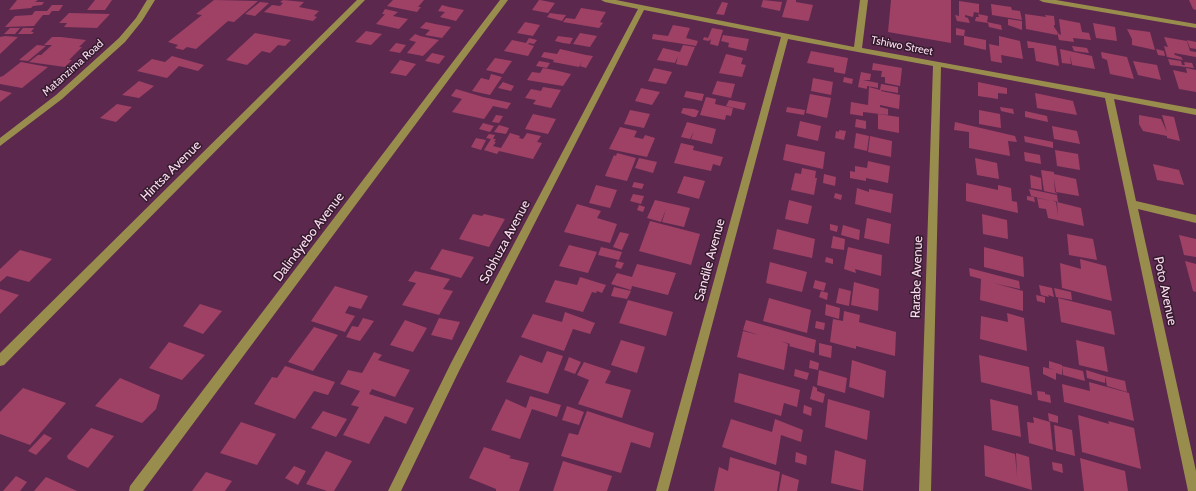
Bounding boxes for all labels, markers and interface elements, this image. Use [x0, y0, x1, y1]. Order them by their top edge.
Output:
street label: Tshiwo Street [870, 34, 934, 58]
street label: Matanzima Road [40, 37, 106, 99]
street label: Hintsa Avenue [138, 138, 204, 204]
street label: Dalindyebo Avenue [270, 189, 348, 285]
street label: Sobhuza Avenue [476, 198, 534, 286]
street label: Sandile Avenue [691, 217, 729, 303]
street label: Rarabe Avenue [908, 236, 926, 318]
street label: Poto Avenue [1150, 255, 1180, 327]

